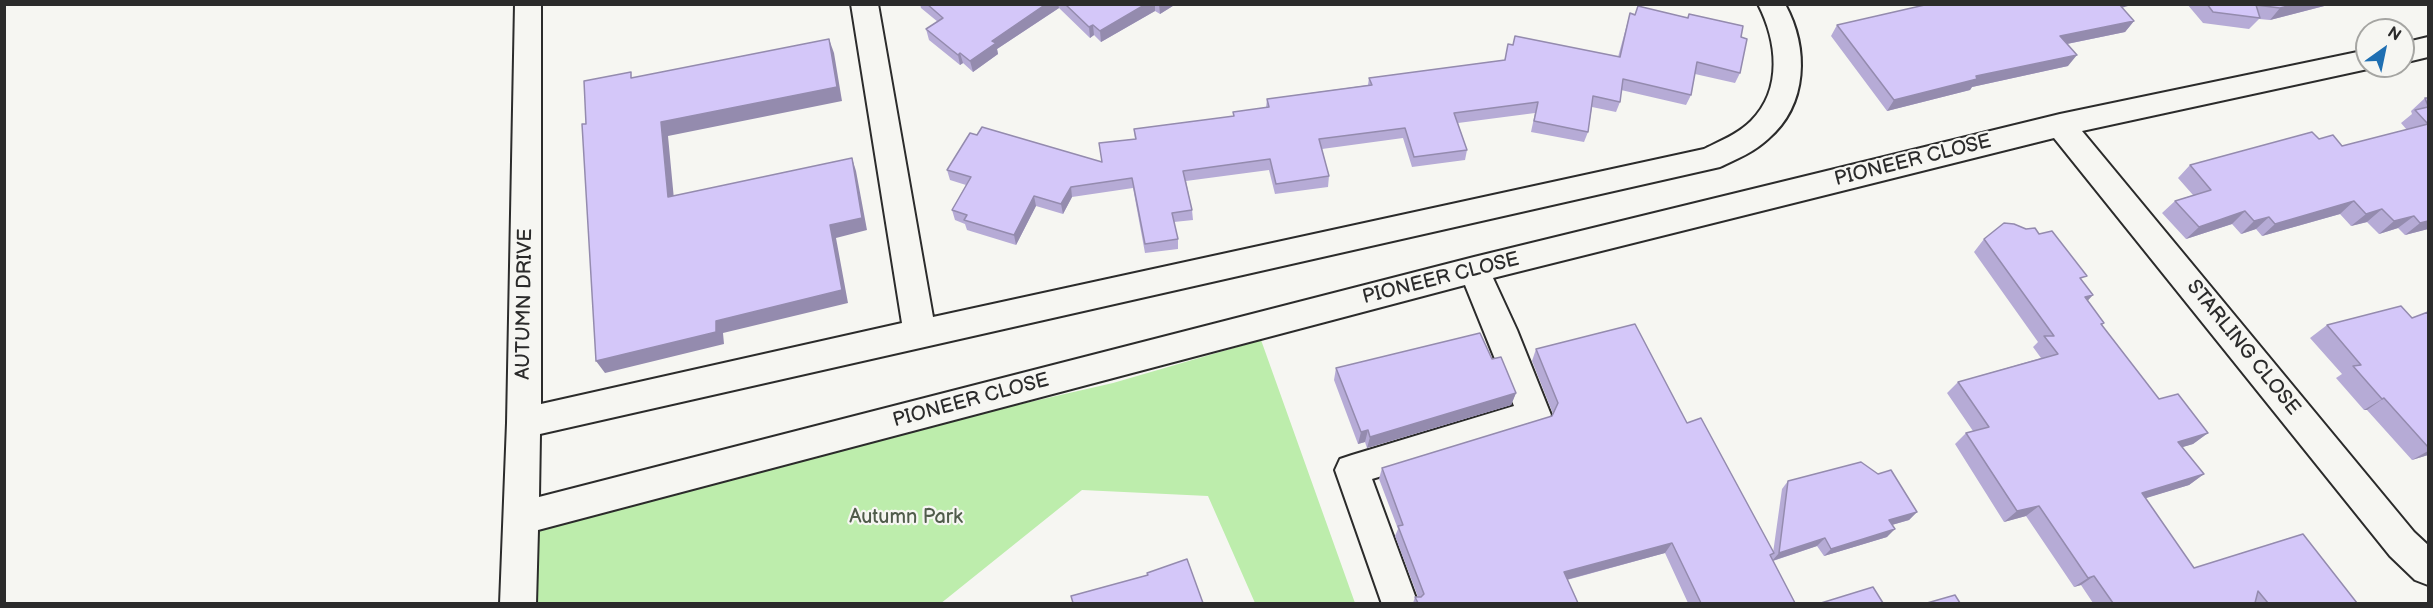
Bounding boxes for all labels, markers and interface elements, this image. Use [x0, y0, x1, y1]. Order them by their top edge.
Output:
north arrow [2355, 18, 2415, 78]
text: N [2384, 23, 2404, 45]
street label: PIONEER CLOSE [1832, 130, 1994, 192]
street label: AUTUMN DRIVE [512, 228, 538, 380]
street label: PIONEER CLOSE [1360, 248, 1522, 310]
street label: STARLING CLOSE [2181, 276, 2305, 420]
street label: PIONEER CLOSE [890, 369, 1052, 433]
park label: Autumn Park [849, 506, 963, 530]

